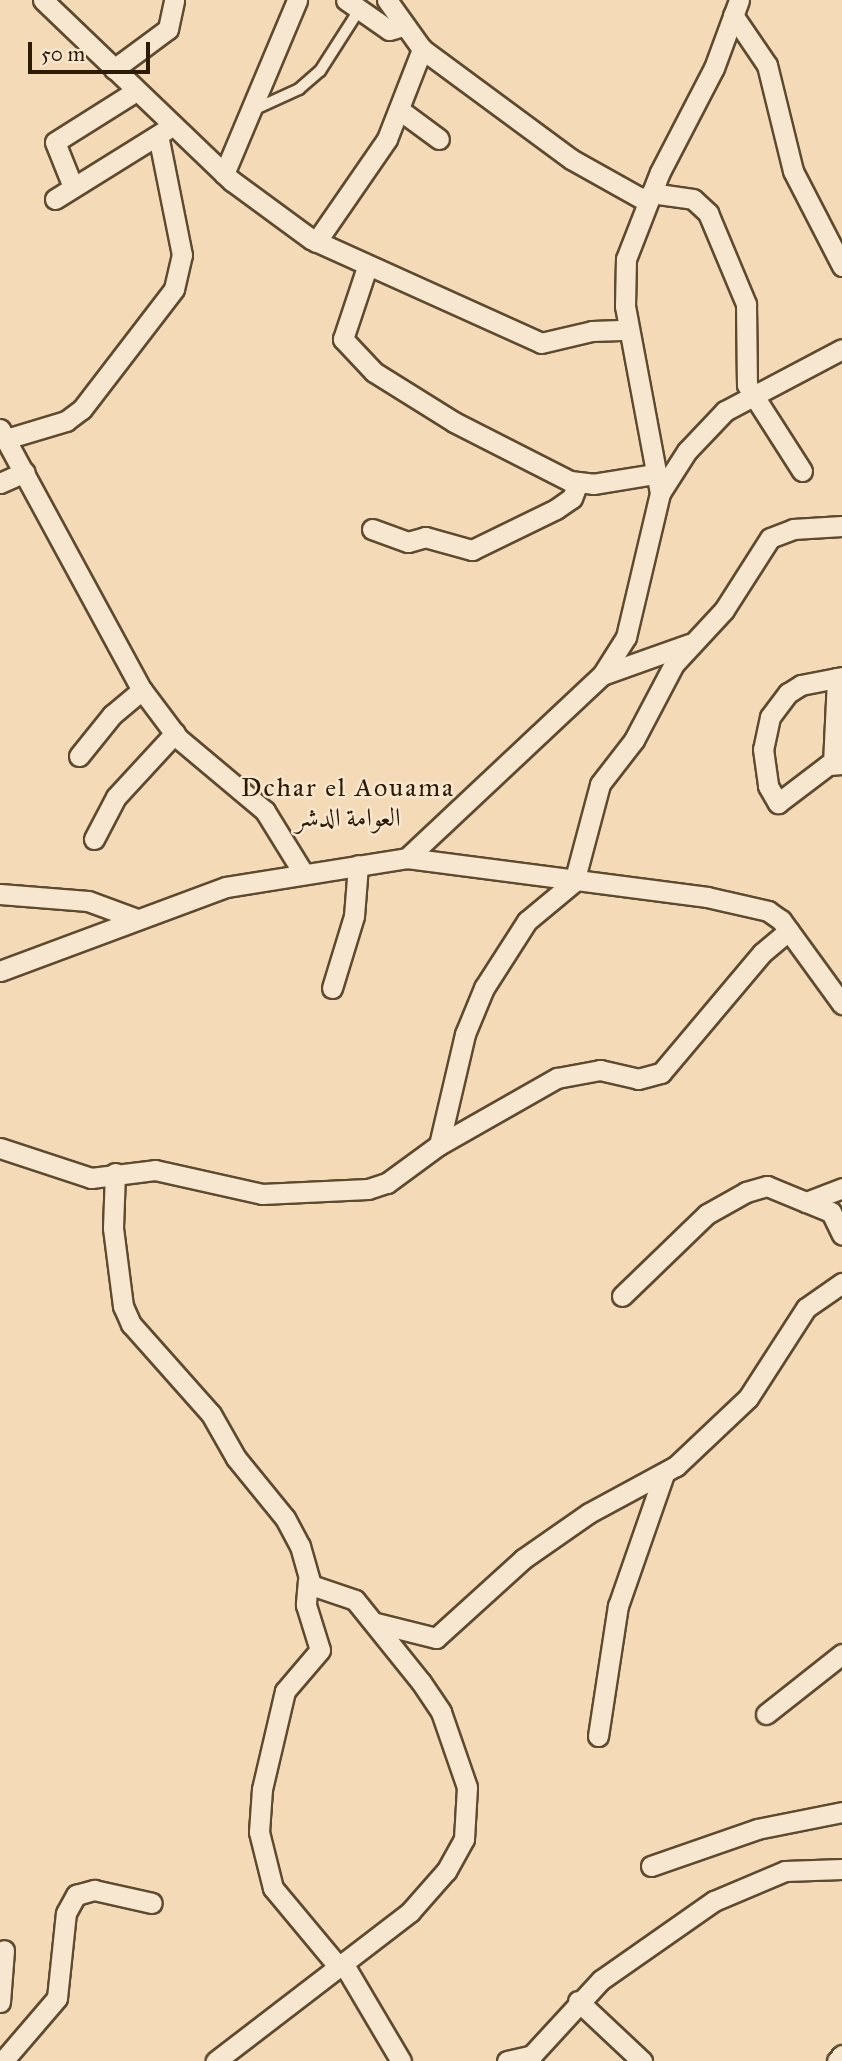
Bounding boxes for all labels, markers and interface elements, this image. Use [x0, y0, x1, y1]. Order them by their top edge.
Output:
scale bar [32, 28, 154, 72]
text: 50 m [41, 41, 85, 67]
district label: Dchar el Aouama العوامة الدشر [243, 772, 453, 834]

